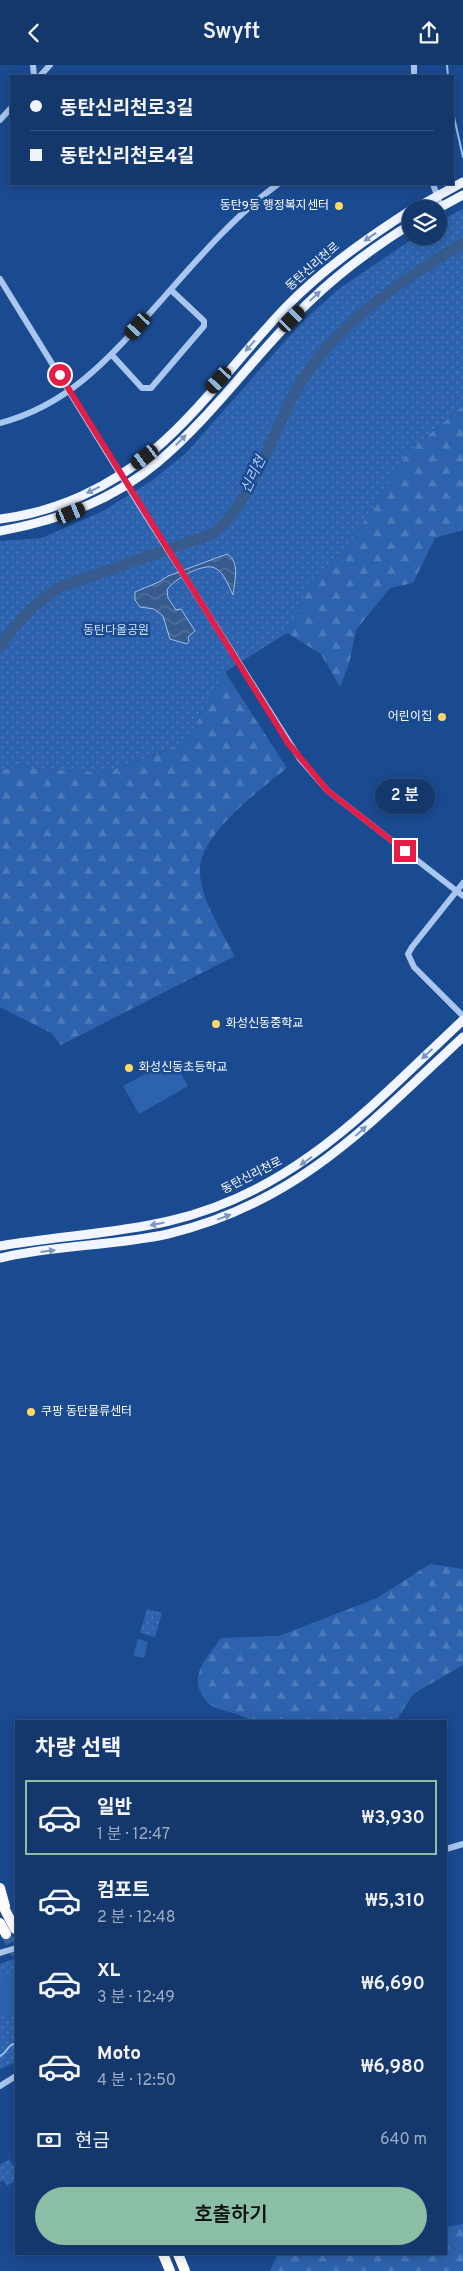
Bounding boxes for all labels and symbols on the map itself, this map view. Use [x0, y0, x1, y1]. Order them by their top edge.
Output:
place label: 동탄9동 행정복지센터 [220, 198, 329, 214]
marker: 동탄9동 행정복지센터 [333, 200, 345, 212]
one-way arrow [363, 232, 377, 241]
street label: 동탄신리천로 [283, 239, 343, 295]
one-way arrow [309, 290, 321, 302]
car [276, 303, 307, 335]
car [122, 310, 153, 342]
one-way arrow [245, 339, 256, 352]
route start [49, 364, 71, 386]
car [203, 364, 234, 396]
one-way arrow [175, 435, 187, 447]
car [128, 442, 161, 472]
water label: 신리천 [238, 453, 271, 496]
one-way arrow [86, 486, 100, 494]
car [54, 500, 87, 526]
park label: 동탄다올공원 [83, 623, 149, 639]
place label: 어린이집 [388, 709, 432, 725]
marker: 어린이집 [436, 711, 448, 723]
callout: 2 분 [375, 779, 435, 813]
route end [394, 840, 416, 862]
place label: 화성신동중학교 [226, 1016, 303, 1032]
marker: 화성신동중학교 [210, 1018, 222, 1030]
one-way arrow [422, 1048, 434, 1060]
place label: 화성신동초등학교 [139, 1060, 227, 1076]
marker: 화성신동초등학교 [123, 1062, 135, 1074]
one-way arrow [355, 1125, 367, 1137]
street label: 동탄신리천로 [219, 1154, 285, 1198]
one-way arrow [299, 1156, 312, 1166]
one-way arrow [217, 1213, 232, 1220]
one-way arrow [148, 1220, 164, 1228]
one-way arrow [41, 1247, 57, 1255]
place label: 쿠팡 동탄물류센터 [41, 1404, 132, 1420]
marker: 쿠팡 동탄물류센터 [25, 1406, 37, 1418]

